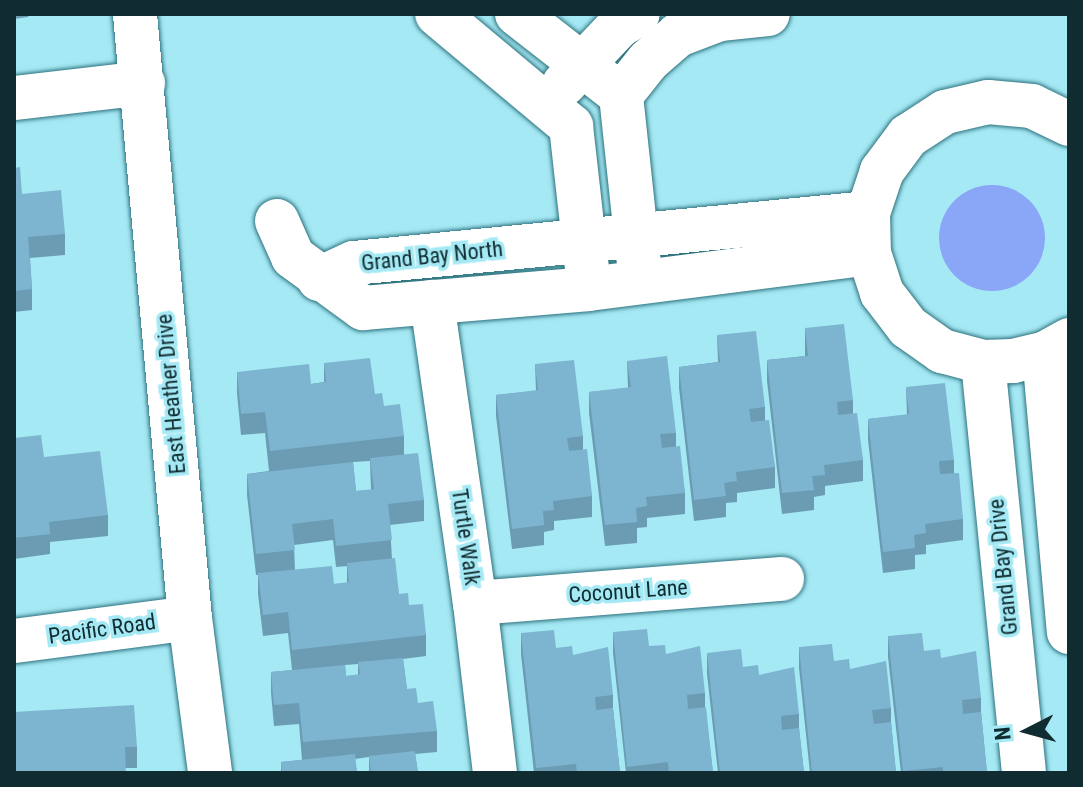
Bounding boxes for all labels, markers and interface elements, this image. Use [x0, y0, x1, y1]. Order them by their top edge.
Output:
street label: Grand Bay North [360, 235, 504, 277]
street label: East Heather Drive [151, 313, 191, 475]
street label: Turtle Walk [446, 487, 486, 587]
street label: Grand Bay Drive [983, 498, 1023, 636]
street label: Coconut Lane [567, 574, 689, 608]
street label: Pacific Road [47, 608, 157, 650]
north arrow [987, 691, 1067, 771]
text: N [989, 726, 1016, 742]

